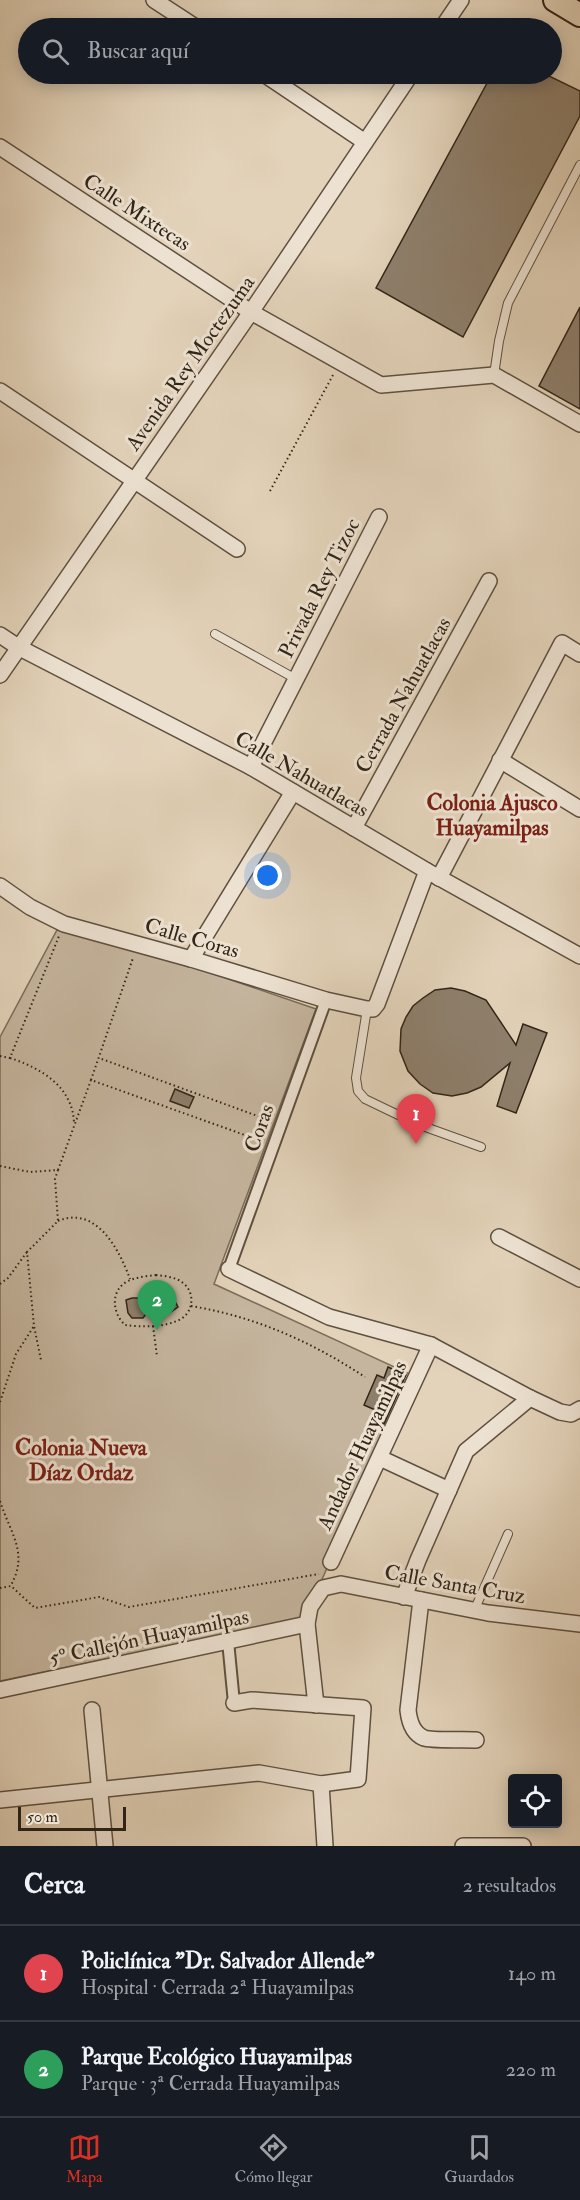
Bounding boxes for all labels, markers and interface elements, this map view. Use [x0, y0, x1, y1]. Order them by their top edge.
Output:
search box [18, 18, 562, 84]
icon: search [39, 35, 72, 68]
text: Buscar aquí [87, 37, 189, 65]
street label: Calle Mixtecas [78, 168, 196, 257]
street label: Avenida Rey Moctezuma [119, 270, 261, 457]
street label: Privada Rey Tizoc [273, 513, 367, 663]
street label: Cerrada Nahuatlacas [349, 612, 457, 778]
street label: Calle Nahuatlacas [230, 725, 374, 824]
district label: Colonia Ajusco Huayamilpas [427, 789, 558, 843]
your location [253, 861, 282, 890]
street label: Calle Coras [142, 912, 242, 965]
pin: 1 [396, 1094, 436, 1144]
street label: Coras [238, 1100, 281, 1156]
pin: 2 [138, 1280, 176, 1330]
street label: Andador Huayamilpas [311, 1356, 413, 1535]
district label: Colonia Nueva Díaz Ordaz [15, 1434, 148, 1487]
street label: Calle Santa Cruz [382, 1559, 528, 1610]
street label: 5º Callejón Huayamilpas [47, 1603, 251, 1672]
map controls [508, 1774, 562, 1828]
button: locate [508, 1774, 562, 1828]
scale bar [18, 1804, 126, 1832]
text: 50 m [27, 1807, 58, 1827]
text: Cerca [24, 1869, 85, 1901]
text: 2 resultados [463, 1873, 556, 1898]
text: Policlínica "Dr. Salvador Allende" [81, 1947, 374, 1975]
text: 1 [40, 1961, 47, 1986]
text: 140 m [508, 1961, 556, 1986]
text: Hospital · Cerrada 2ª Huayamilpas [81, 1975, 354, 2000]
text: Parque Ecológico Huayamilpas [81, 2043, 352, 2071]
text: 2 [38, 2057, 49, 2082]
text: 220 m [506, 2057, 556, 2082]
text: Parque · 3ª Cerrada Huayamilpas [81, 2071, 340, 2096]
tab: Mapa [66, 2131, 103, 2187]
tab: Cómo llegar [234, 2131, 313, 2187]
tab: Guardados [444, 2131, 514, 2187]

